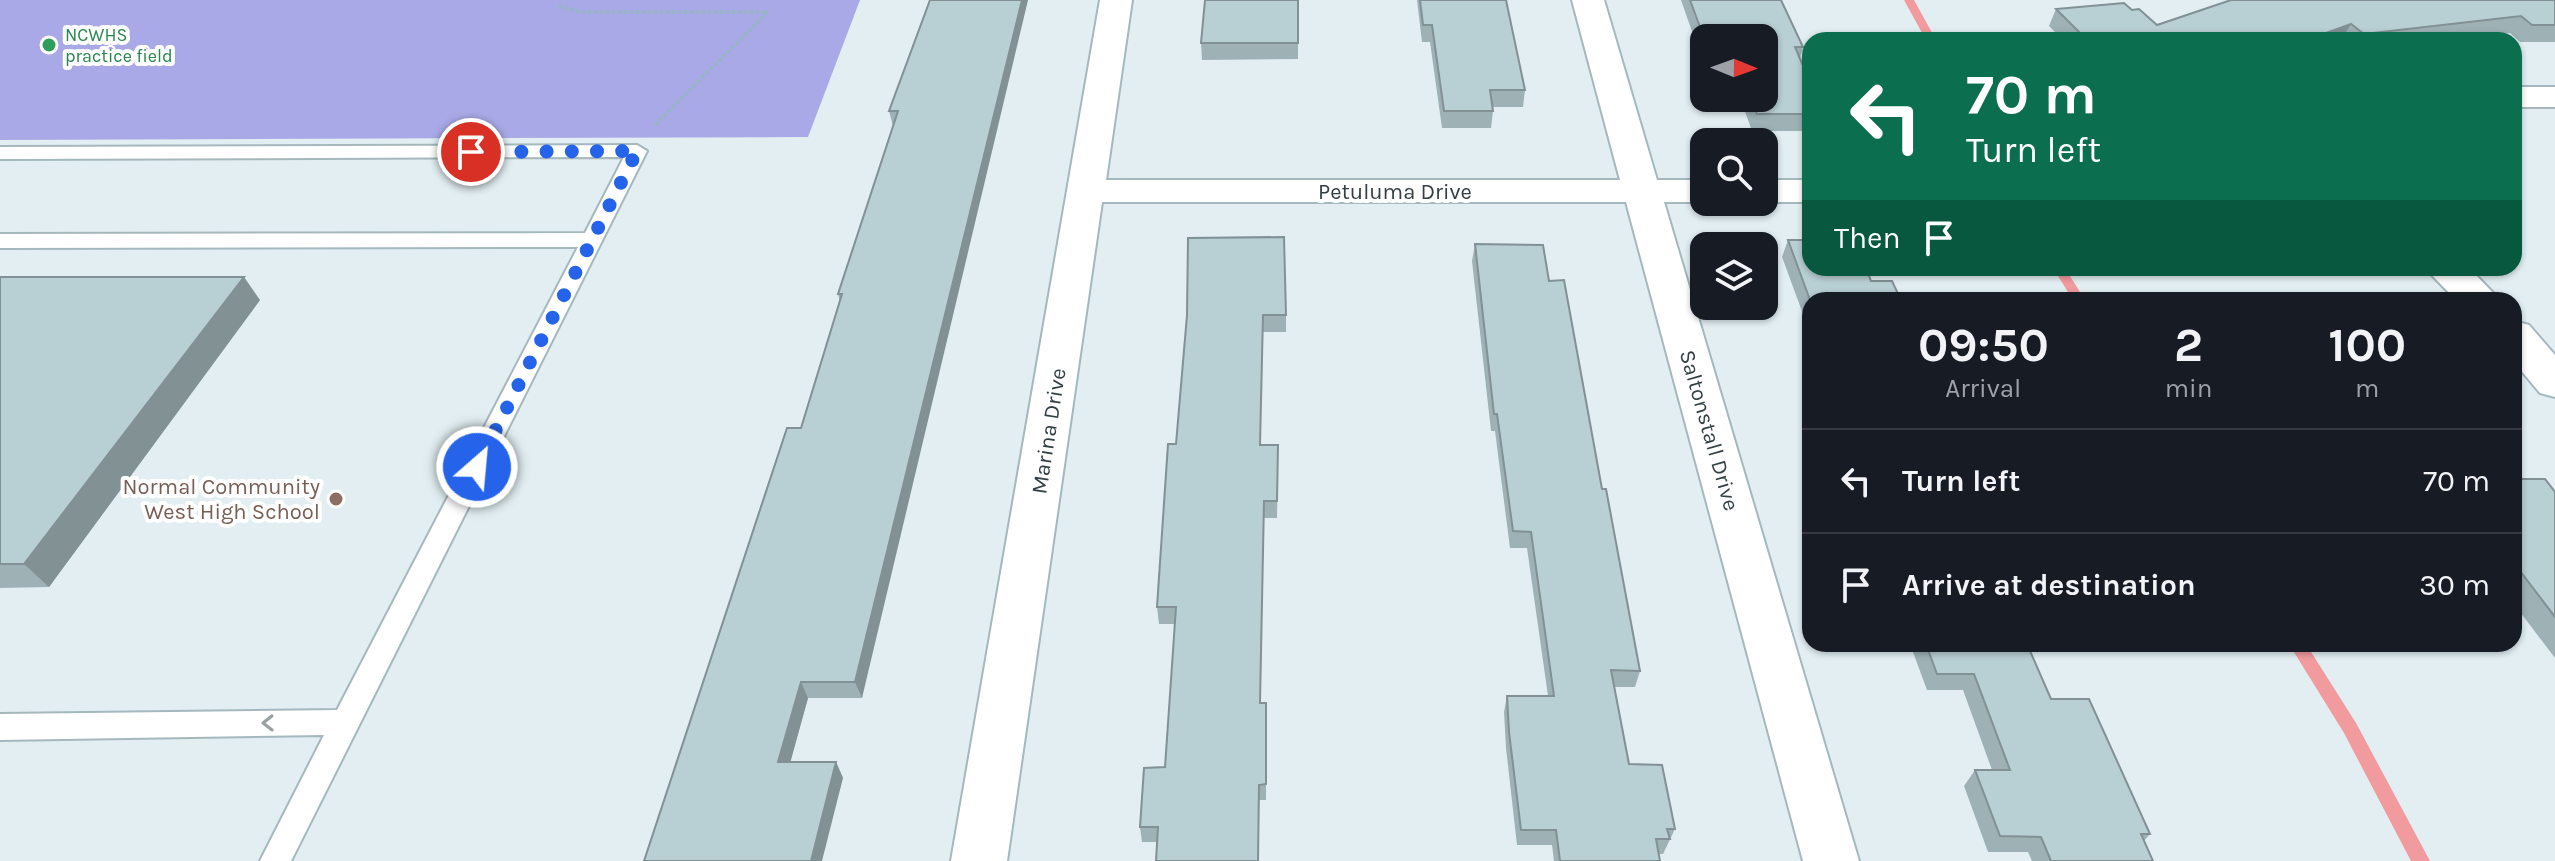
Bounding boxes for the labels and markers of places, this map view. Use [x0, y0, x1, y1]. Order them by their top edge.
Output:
place label: NCWHS practice field [65, 24, 173, 67]
marker: NCWHS practice field [40, 36, 58, 54]
pin [437, 118, 505, 186]
place label: Normal Community West High School [123, 474, 320, 525]
marker: Normal Community West High School [327, 490, 345, 508]

